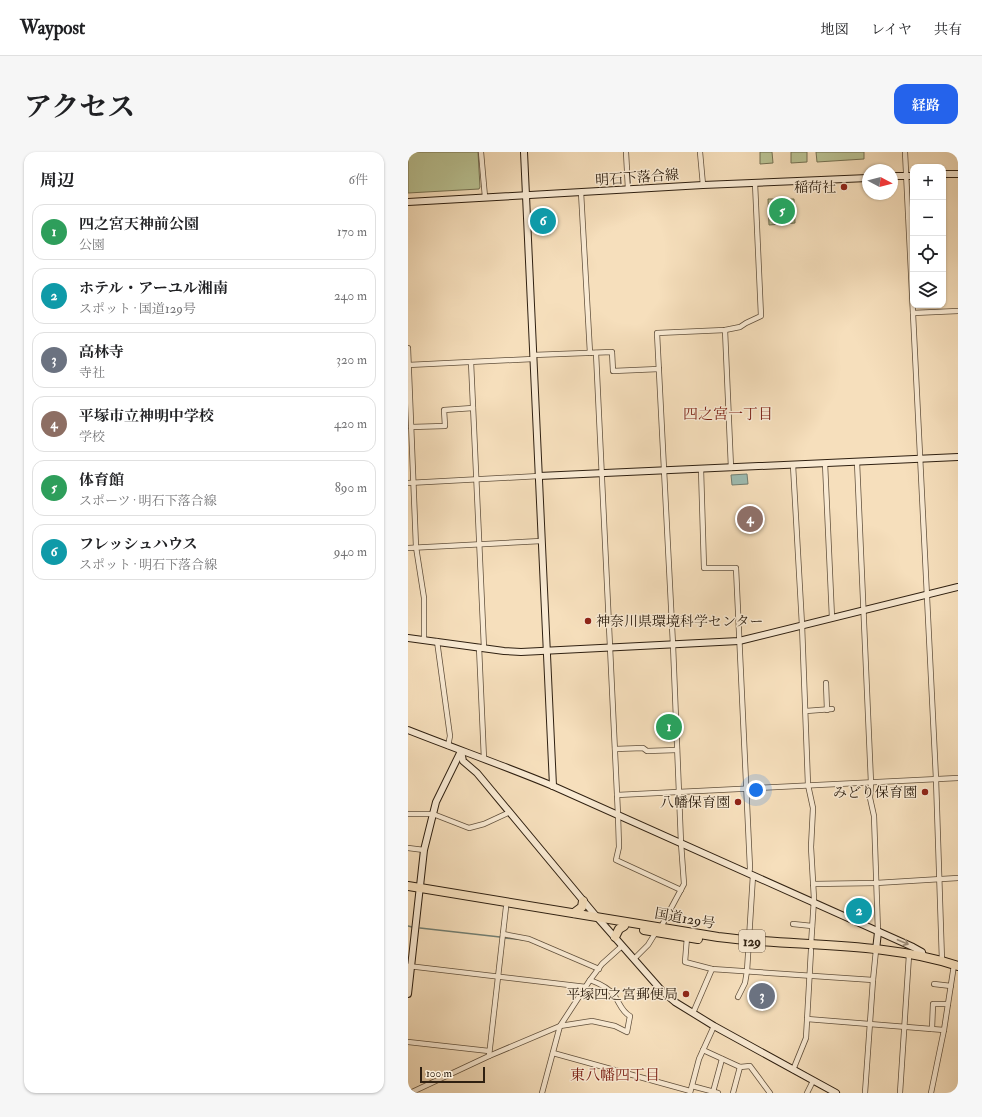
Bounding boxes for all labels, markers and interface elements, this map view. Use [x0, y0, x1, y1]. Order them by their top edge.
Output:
text: Waypost [20, 16, 85, 40]
text: 地図 [821, 21, 849, 38]
text: レイヤ [871, 21, 912, 38]
text: 共有 [934, 21, 962, 38]
button: 経路 [894, 84, 958, 124]
text: アクセス [24, 90, 135, 125]
north arrow [862, 164, 898, 200]
map controls [910, 164, 946, 308]
button: + [910, 164, 946, 200]
street label: 明石下落合線 [595, 166, 680, 189]
text: 周辺 [40, 170, 74, 191]
text: 6件 [348, 172, 368, 188]
place label: 稲荷社 [794, 179, 836, 196]
marker: 稲荷社 [839, 182, 849, 192]
pin: 5 [769, 196, 795, 226]
button: − [910, 200, 946, 236]
pin: 6 [530, 206, 556, 236]
text: 四之宮天神前公園 [79, 215, 199, 234]
text: 1 [52, 224, 56, 240]
text: 170 m [337, 224, 367, 240]
button: locate [910, 236, 946, 272]
text: 公園 [79, 237, 105, 253]
button: layers [910, 272, 946, 308]
text: ホテル・アーユル湘南 [79, 279, 228, 298]
text: 2 [51, 288, 57, 304]
text: 240 m [334, 288, 367, 304]
text: スポット · 国道129号 [79, 301, 196, 317]
text: 高林寺 [79, 343, 124, 362]
text: 3 [52, 352, 57, 368]
text: 320 m [336, 352, 367, 368]
text: 寺社 [79, 365, 105, 381]
district label: 四之宮一丁目 [683, 405, 773, 424]
text: 平塚市立神明中学校 [79, 407, 214, 426]
text: 4 [50, 416, 58, 432]
text: 420 m [334, 416, 367, 432]
text: 学校 [79, 429, 105, 445]
text: 体育館 [79, 471, 124, 490]
text: 5 [51, 480, 57, 496]
text: 890 m [335, 480, 367, 496]
text: スポーツ · 明石下落合線 [79, 493, 217, 509]
pin: 4 [737, 504, 763, 534]
text: フレッシュハウス [79, 535, 198, 554]
text: 6 [51, 544, 57, 560]
text: 940 m [334, 544, 367, 560]
text: スポット · 明石下落合線 [79, 557, 217, 573]
place label: 神奈川県環境科学センター [596, 613, 763, 630]
marker: 神奈川県環境科学センター [583, 616, 593, 626]
pin: 1 [656, 712, 682, 742]
your location [746, 780, 766, 800]
place label: みどり保育園 [833, 784, 917, 801]
marker: みどり保育園 [920, 787, 930, 797]
place label: 八幡保育園 [660, 794, 730, 811]
marker: 八幡保育園 [733, 797, 743, 807]
pin: 2 [846, 896, 872, 926]
street label: 国道129号 [653, 905, 717, 932]
road number: 129 [739, 930, 765, 952]
one-way arrow [896, 939, 908, 947]
pin: 3 [749, 981, 775, 1011]
place label: 平塚四之宮郵便局 [566, 986, 678, 1003]
marker: 平塚四之宮郵便局 [681, 989, 691, 999]
scale bar [420, 1065, 485, 1084]
district label: 東八幡四丁目 [570, 1066, 660, 1085]
text: 100 m [426, 1067, 452, 1080]

